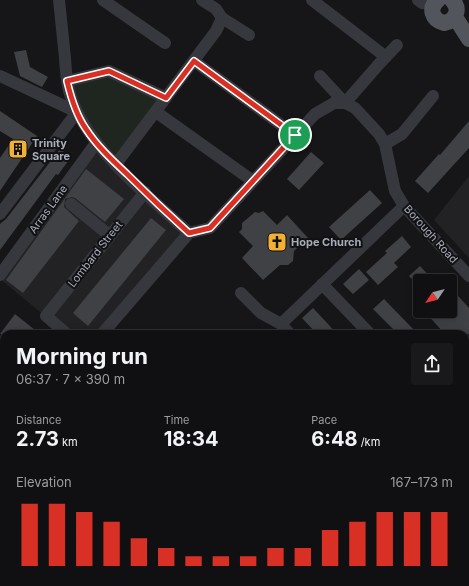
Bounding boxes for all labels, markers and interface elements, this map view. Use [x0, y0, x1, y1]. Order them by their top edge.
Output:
pin [278, 118, 312, 152]
icon: arrive [284, 124, 306, 146]
place label: Trinity Square [32, 136, 71, 163]
building icon: Trinity Square [7, 138, 29, 160]
street label: Arras Lane [26, 182, 70, 236]
street label: Borough Road [401, 202, 461, 266]
street label: Lombard Street [65, 218, 125, 290]
church icon: Hope Church [266, 231, 288, 253]
place label: Hope Church [291, 235, 362, 249]
north arrow [413, 274, 457, 318]
map controls [413, 274, 457, 318]
text: Morning run [16, 343, 148, 369]
button: share [411, 343, 453, 385]
text: 06:37 · 7 × 390 m [16, 371, 125, 387]
text: Distance [16, 413, 61, 427]
text: Time [164, 413, 189, 427]
text: Pace [311, 413, 337, 427]
text: 2.73 [16, 427, 59, 451]
text: 18:34 [164, 427, 218, 451]
text: 6:48 [311, 427, 358, 451]
text: km [59, 435, 78, 449]
text: /km [358, 435, 380, 449]
text: Elevation [16, 474, 72, 490]
text: 167–173 m [390, 474, 453, 490]

